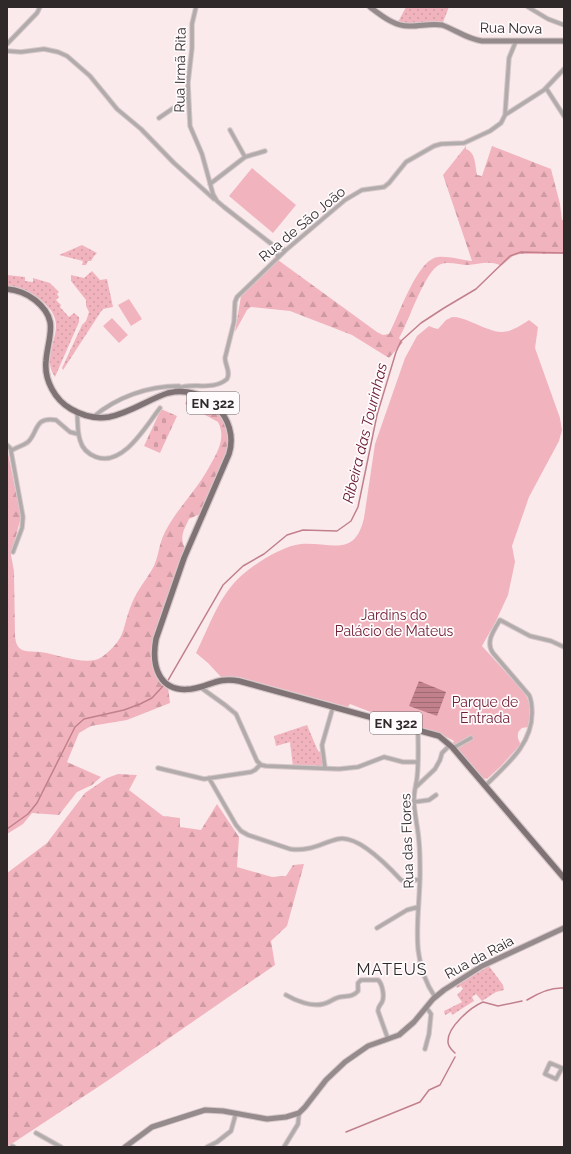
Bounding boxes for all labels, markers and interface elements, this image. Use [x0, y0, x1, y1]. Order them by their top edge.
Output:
street label: Rua Nova [480, 19, 542, 37]
street label: Rua Irmã Rita [171, 27, 189, 113]
street label: Rua de São João [256, 183, 348, 265]
water label: Ribeira das Tourinhas [339, 361, 391, 505]
road number: EN 322 [187, 392, 239, 414]
park label: Jardins do Palácio de Mateus [335, 607, 453, 639]
park label: Parque de Entrada [452, 694, 518, 726]
road number: EN 322 [370, 712, 422, 734]
street label: Rua das Flores [397, 793, 417, 889]
street label: Rua da Raia [442, 932, 516, 982]
district label: MATEUS [356, 960, 428, 979]

